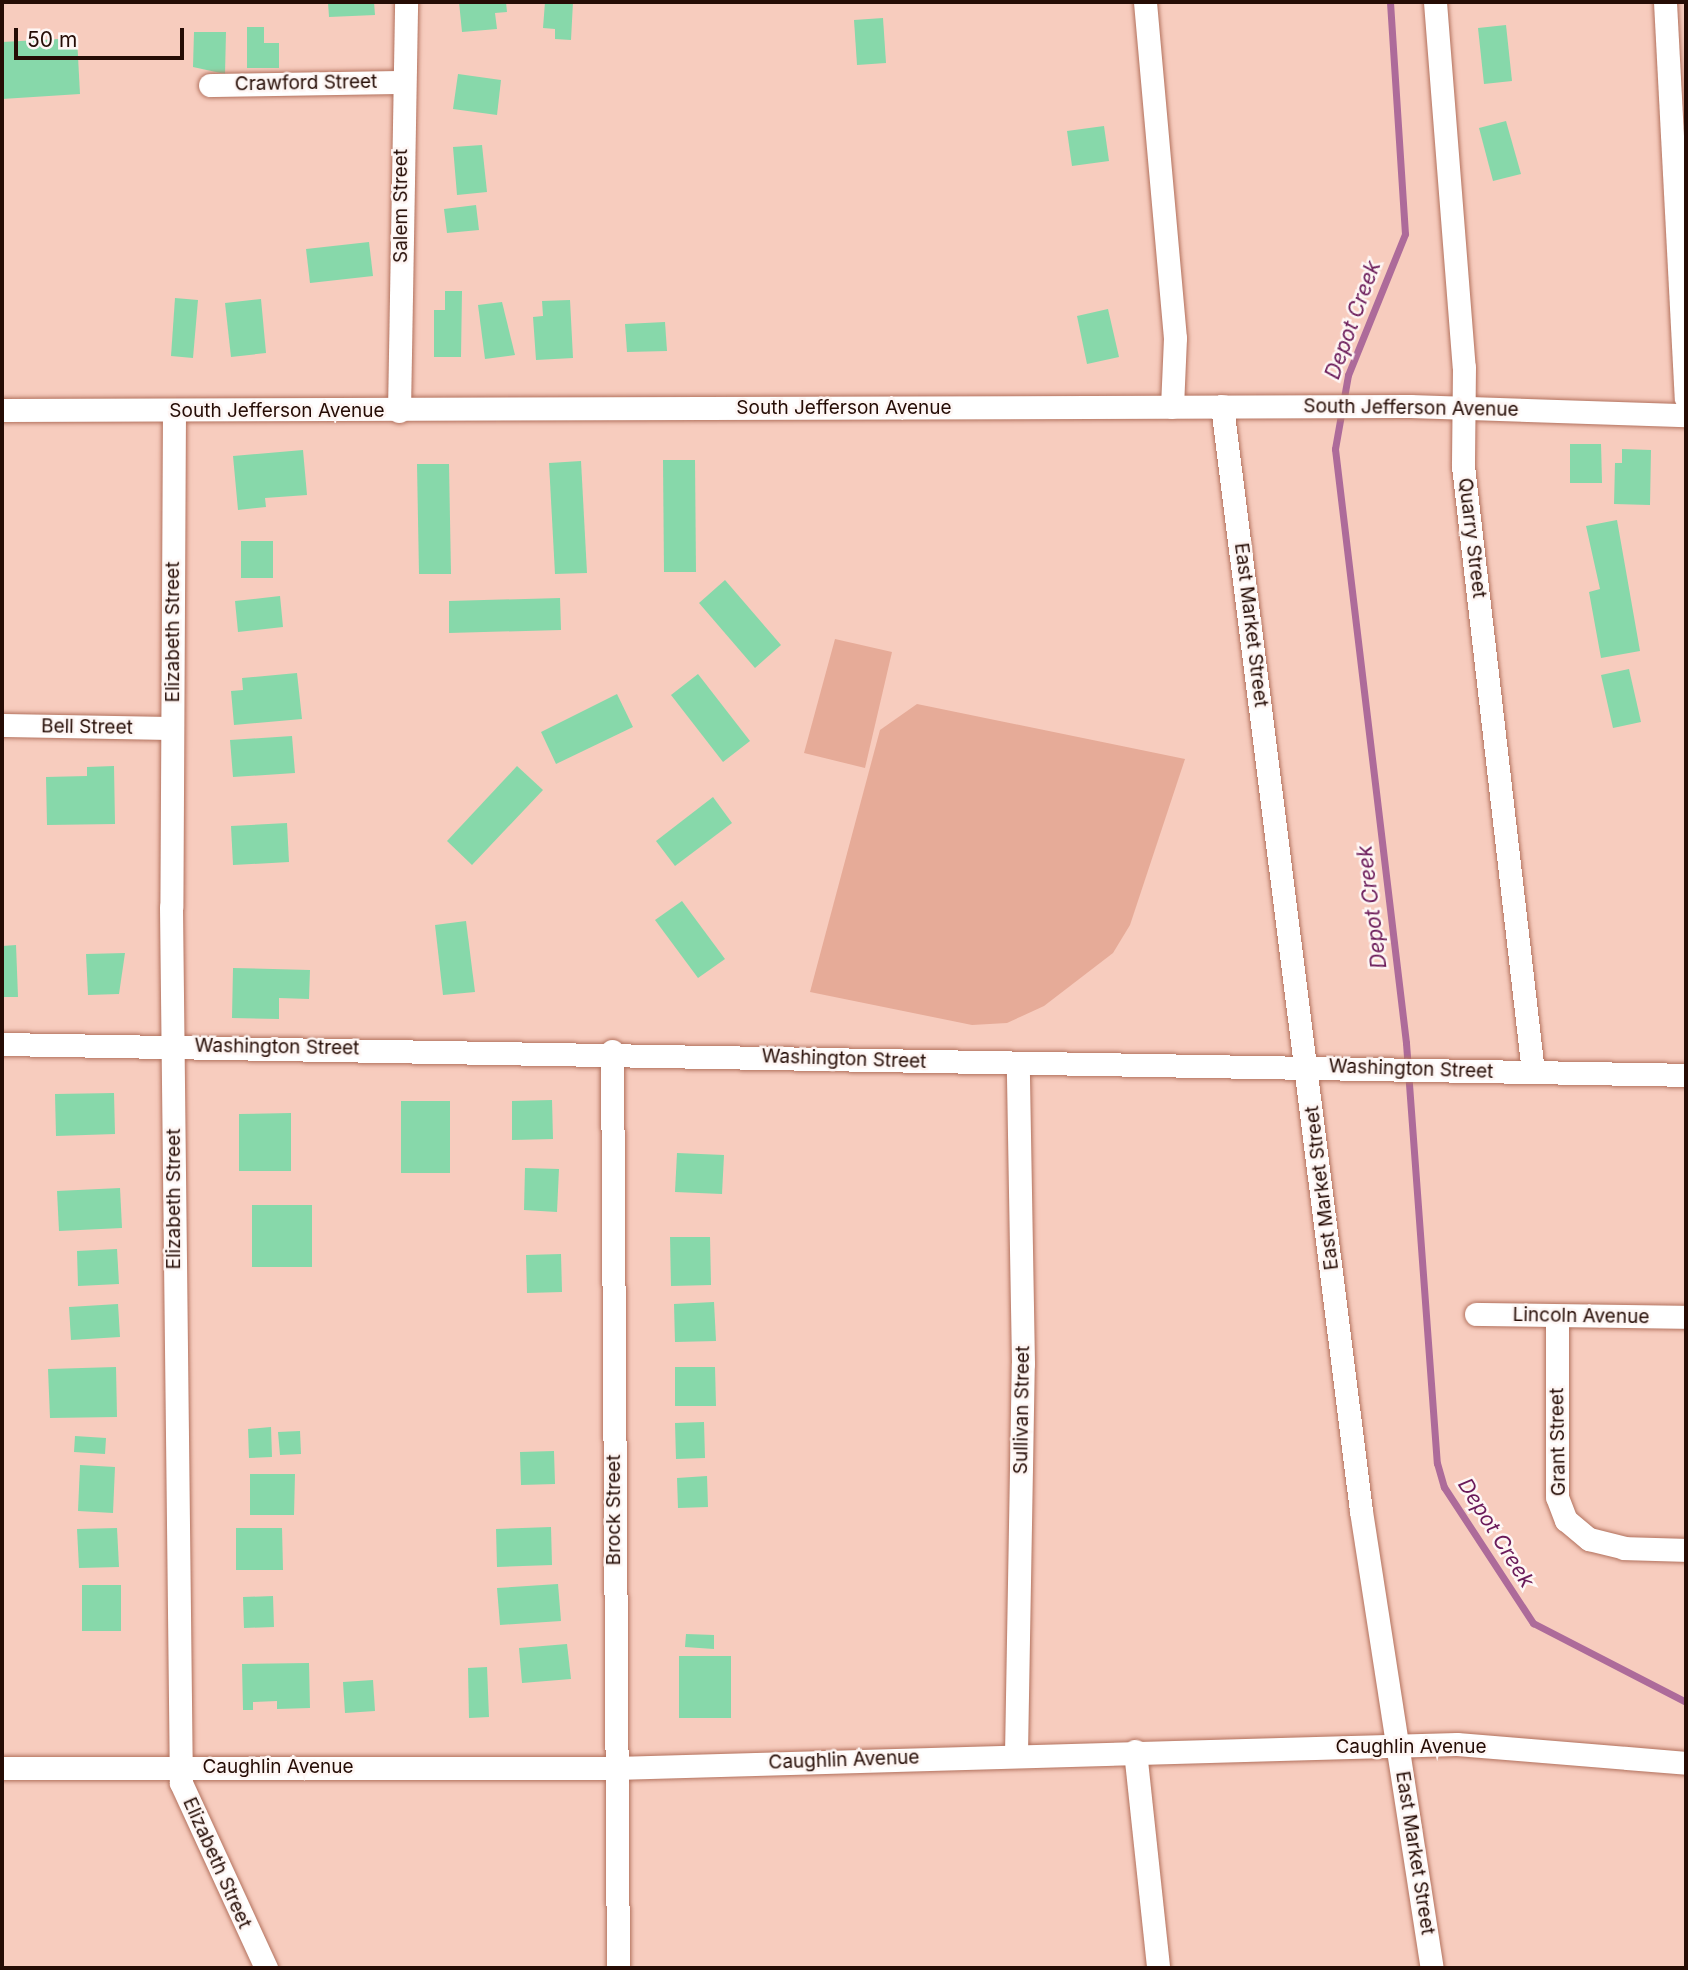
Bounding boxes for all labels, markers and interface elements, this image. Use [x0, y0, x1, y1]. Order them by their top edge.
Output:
scale bar [18, 14, 187, 58]
text: 50 m [27, 27, 77, 52]
street label: Crawford Street [235, 70, 377, 96]
street label: Salem Street [390, 149, 412, 263]
water label: Depot Creek [1320, 257, 1386, 383]
street label: South Jefferson Avenue [1303, 395, 1519, 421]
street label: South Jefferson Avenue [736, 397, 952, 419]
street label: South Jefferson Avenue [169, 400, 385, 422]
street label: Quarry Street [1453, 477, 1491, 599]
street label: East Market Street [1230, 542, 1272, 708]
street label: Elizabeth Street [162, 562, 184, 702]
street label: Bell Street [41, 715, 133, 739]
water label: Depot Creek [1352, 844, 1392, 970]
street label: Washington Street [194, 1034, 360, 1060]
street label: Washington Street [761, 1045, 927, 1073]
street label: Washington Street [1328, 1055, 1494, 1083]
street label: East Market Street [1301, 1105, 1343, 1271]
street label: Elizabeth Street [163, 1129, 185, 1269]
street label: Lincoln Avenue [1512, 1303, 1650, 1329]
street label: Sullivan Street [1009, 1345, 1035, 1475]
street label: Grant Street [1546, 1388, 1570, 1496]
street label: Brock Street [603, 1455, 625, 1565]
water label: Depot Creek [1452, 1474, 1540, 1592]
street label: Caughlin Avenue [1335, 1736, 1487, 1758]
street label: Caughlin Avenue [768, 1746, 920, 1774]
street label: Caughlin Avenue [202, 1756, 354, 1778]
street label: East Market Street [1391, 1770, 1439, 1936]
street label: Elizabeth Street [178, 1794, 256, 1932]

